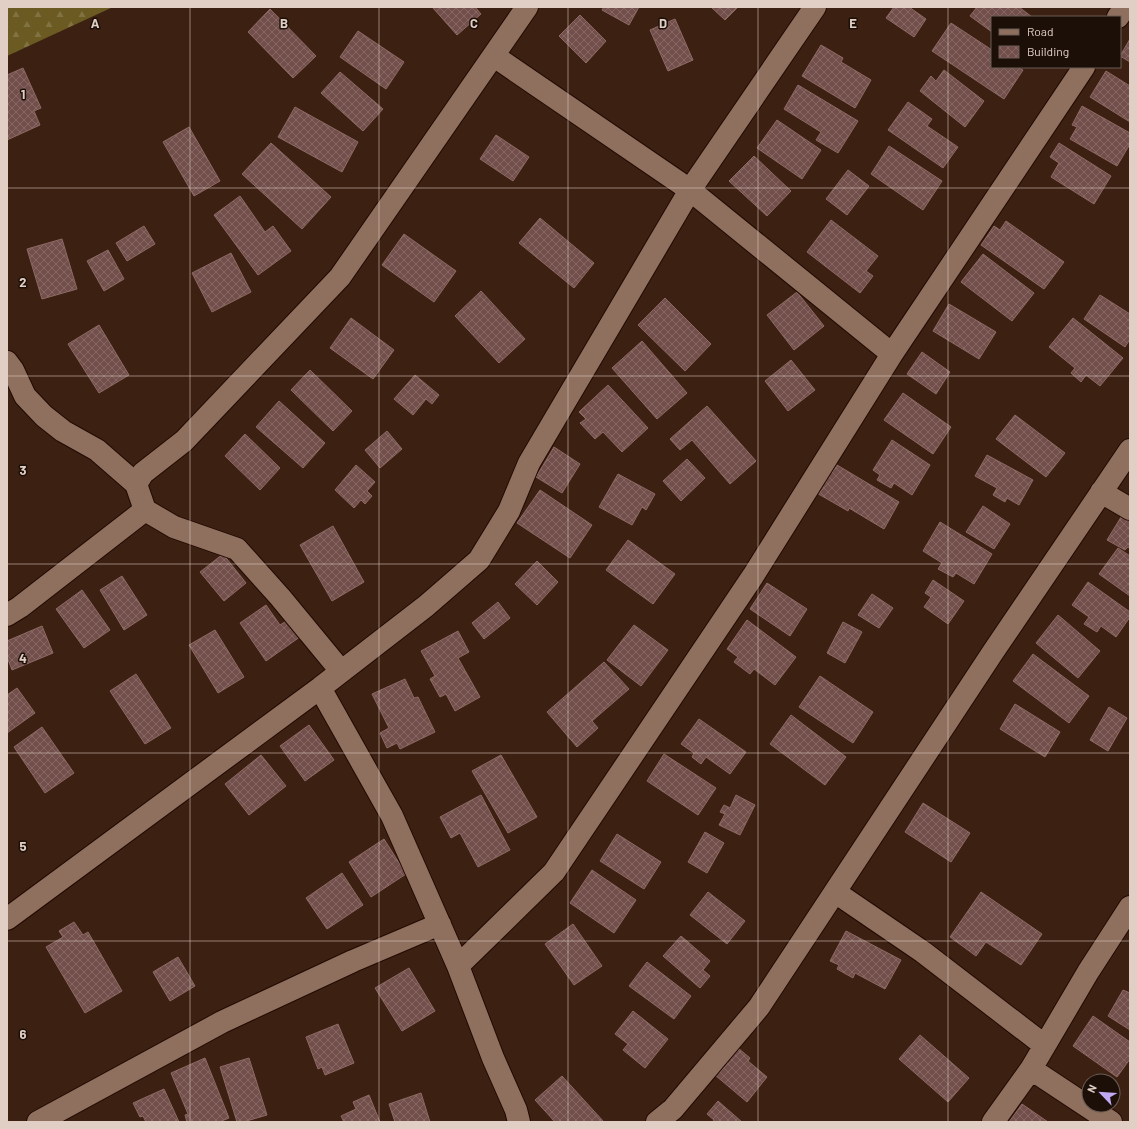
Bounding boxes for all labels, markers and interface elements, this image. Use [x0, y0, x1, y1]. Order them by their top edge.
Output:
text: A [91, 15, 100, 31]
text: B [280, 15, 288, 31]
text: C [470, 15, 478, 31]
text: D [659, 15, 667, 31]
text: E [849, 15, 857, 31]
legend [991, 16, 1121, 68]
text: Road [1027, 24, 1054, 38]
text: Building [1027, 44, 1069, 58]
text: 1 [21, 86, 25, 102]
text: 2 [19, 274, 27, 290]
text: 3 [19, 462, 27, 478]
text: 4 [19, 650, 27, 666]
text: 5 [19, 838, 27, 854]
text: 6 [20, 1026, 27, 1042]
north arrow [1081, 1073, 1121, 1113]
text: N [1084, 1082, 1099, 1095]

